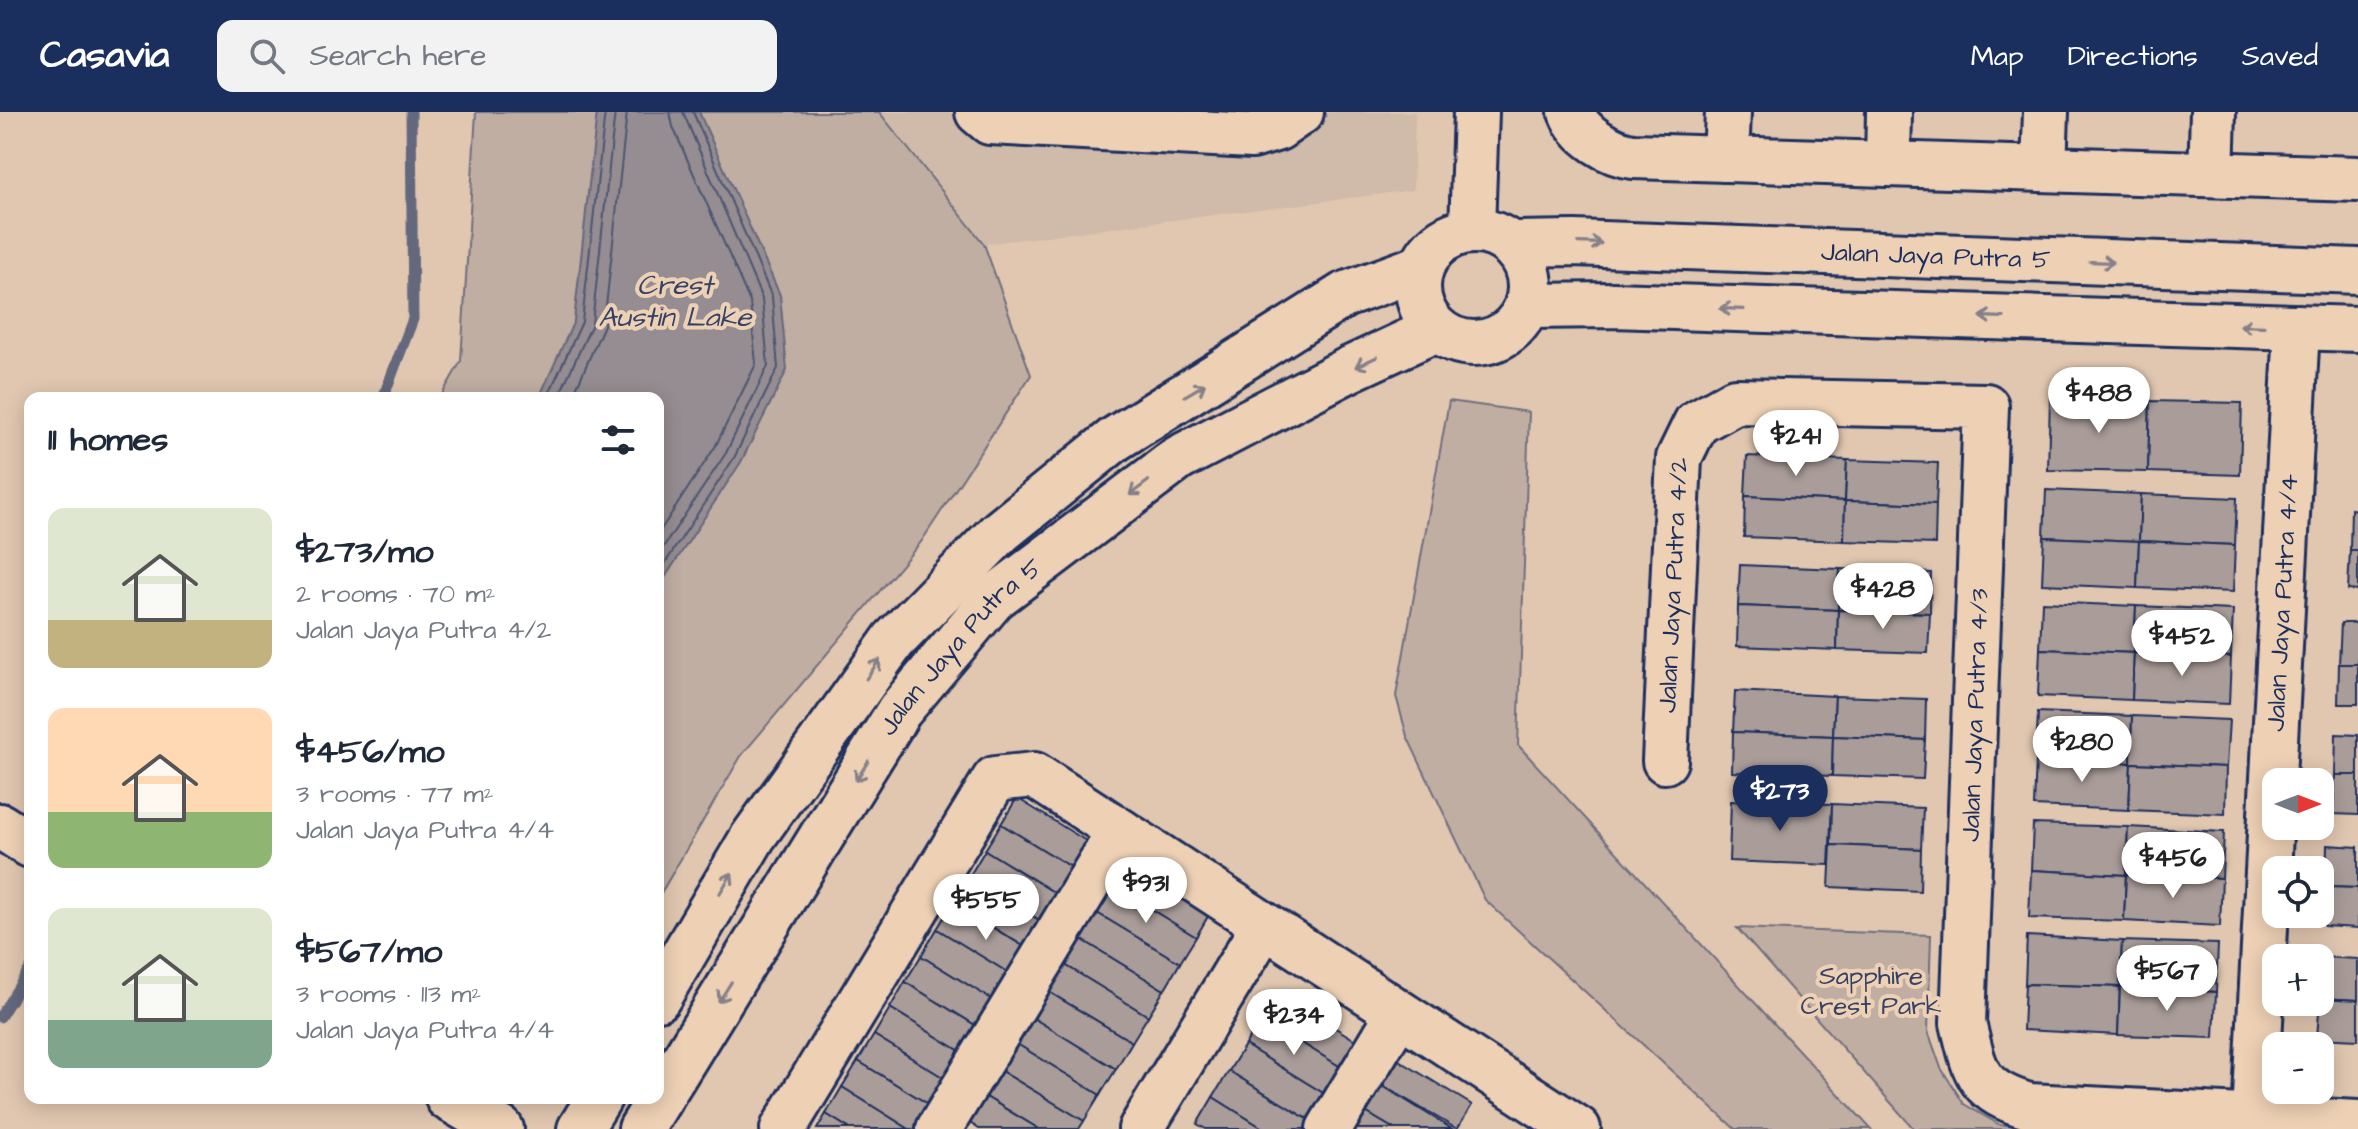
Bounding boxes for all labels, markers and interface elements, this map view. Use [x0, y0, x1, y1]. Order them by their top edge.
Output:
search box [217, 20, 777, 92]
text: Casavia [40, 30, 169, 82]
icon: search [245, 34, 289, 78]
text: Search here [309, 35, 486, 77]
text: Map [1971, 37, 2024, 76]
text: Directions [2068, 37, 2198, 76]
text: Saved [2242, 37, 2318, 76]
street label: Jalan Jaya Putra 5 [1820, 234, 2051, 278]
one-way arrow [1576, 236, 1603, 251]
one-way arrow [2088, 255, 2115, 270]
water label: Crest Austin Lake [599, 266, 753, 337]
one-way arrow [1719, 301, 1746, 316]
one-way arrow [1979, 310, 2006, 325]
one-way arrow [2239, 318, 2266, 333]
one-way arrow [1354, 355, 1378, 370]
pin: $488 [2052, 367, 2146, 435]
text: $488 [2066, 375, 2132, 411]
one-way arrow [1183, 382, 1206, 398]
pin: $241 [1749, 410, 1843, 478]
text: 11 homes [48, 416, 168, 464]
icon: filters [596, 418, 640, 462]
text: $241 [1771, 418, 1821, 454]
street label: Jalan Jaya Putra 4/2 [1649, 457, 1697, 714]
street label: Jalan Jaya Putra 4/4 [2257, 473, 2307, 733]
one-way arrow [1129, 480, 1150, 497]
text: $273/mo [296, 528, 434, 576]
icon: home [112, 540, 208, 636]
street label: Jalan Jaya Putra 5 [870, 550, 1049, 743]
pin: $428 [1836, 563, 1930, 631]
text: $428 [1851, 571, 1915, 607]
text: 2 rooms · 70 m² [296, 576, 495, 612]
street label: Jalan Jaya Putra 4/3 [1953, 588, 1999, 842]
pin: $452 [2135, 610, 2229, 678]
text: Jalan Jaya Putra 4/2 [296, 612, 551, 648]
text: $452 [2149, 618, 2215, 654]
one-way arrow [865, 658, 881, 680]
pin: $280 [2035, 716, 2129, 784]
text: $280 [2051, 724, 2113, 760]
text: $456/mo [296, 728, 445, 776]
icon: home [112, 740, 208, 836]
one-way arrow [854, 759, 870, 782]
pin: $273 [1733, 765, 1827, 833]
north arrow [2262, 768, 2334, 840]
map controls [2262, 768, 2334, 1104]
text: $273 [1751, 773, 1809, 809]
text: 3 rooms · 77 m² [296, 776, 493, 812]
text: Jalan Jaya Putra 4/4 [296, 812, 554, 848]
pin: $456 [2126, 832, 2220, 900]
text: $456 [2140, 840, 2206, 876]
button: locate [2262, 856, 2334, 928]
pin: $931 [1099, 857, 1193, 925]
text: $931 [1123, 865, 1169, 901]
one-way arrow [718, 872, 734, 895]
pin: $555 [939, 874, 1033, 942]
text: $555 [951, 882, 1021, 918]
text: $567/mo [296, 928, 442, 976]
icon: home [112, 940, 208, 1036]
button: + [2262, 944, 2334, 1016]
pin: $567 [2120, 945, 2214, 1013]
text: $567 [2134, 953, 2200, 989]
park label: Sapphire Crest Park [1801, 958, 1941, 1024]
text: 3 rooms · 113 m² [296, 976, 481, 1012]
one-way arrow [717, 980, 733, 1003]
pin: $234 [1247, 989, 1341, 1057]
text: $234 [1264, 997, 1324, 1033]
text: Jalan Jaya Putra 4/4 [296, 1012, 554, 1048]
button: − [2262, 1032, 2334, 1104]

